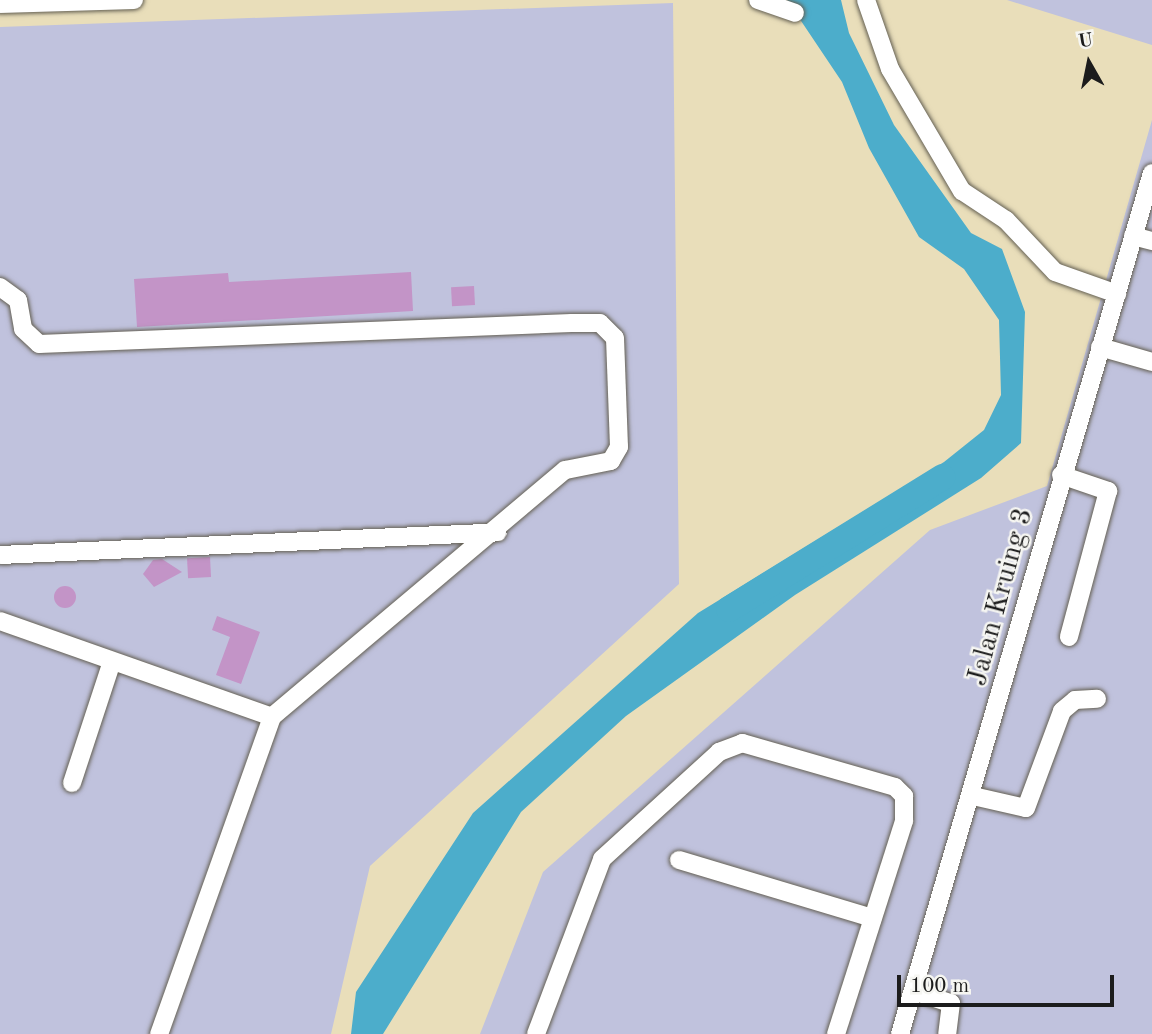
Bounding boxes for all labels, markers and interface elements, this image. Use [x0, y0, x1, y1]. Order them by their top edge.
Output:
north arrow [1054, 28, 1124, 98]
text: U [1077, 31, 1095, 52]
street label: Jalan Kruing 3 [961, 504, 1041, 690]
scale bar [900, 960, 1117, 1004]
text: 100 m [910, 976, 969, 997]

